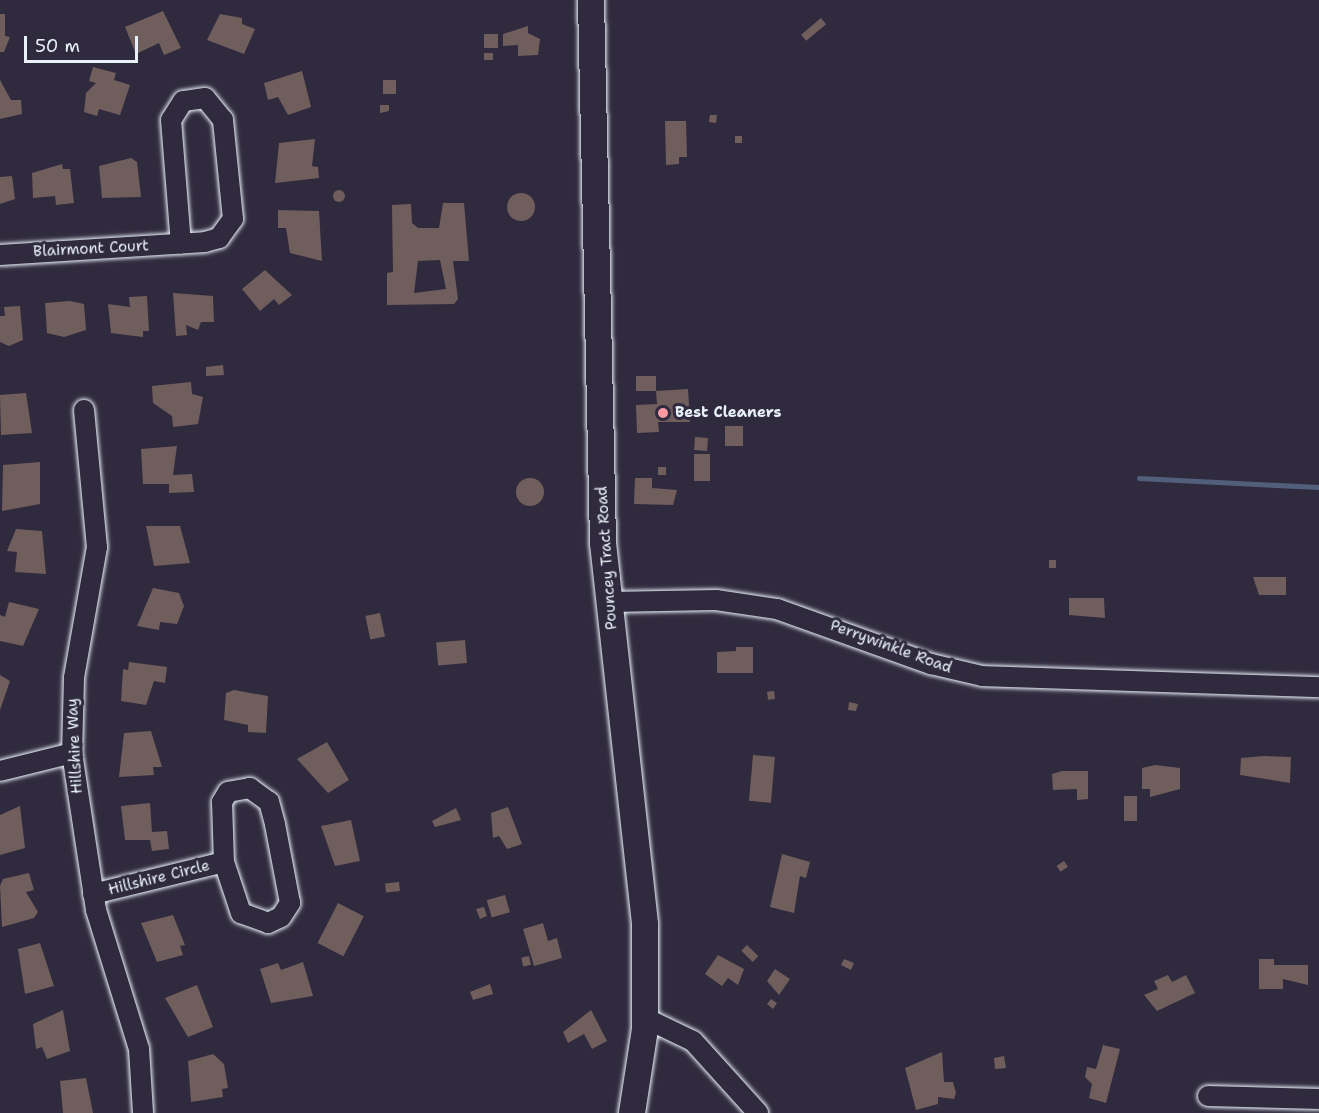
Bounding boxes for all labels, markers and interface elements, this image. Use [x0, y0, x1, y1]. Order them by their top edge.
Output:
scale bar [27, 24, 141, 62]
text: 50 m [35, 34, 80, 58]
street label: Blairmont Court [33, 237, 149, 261]
place label: Best Cleaners [675, 404, 781, 422]
marker: Best Cleaners [656, 406, 670, 420]
street label: Pouncey Tract Road [593, 485, 621, 631]
street label: Perrywinkle Road [828, 617, 954, 677]
street label: Hillshire Way [64, 698, 86, 794]
street label: Hillshire Circle [107, 857, 211, 899]

